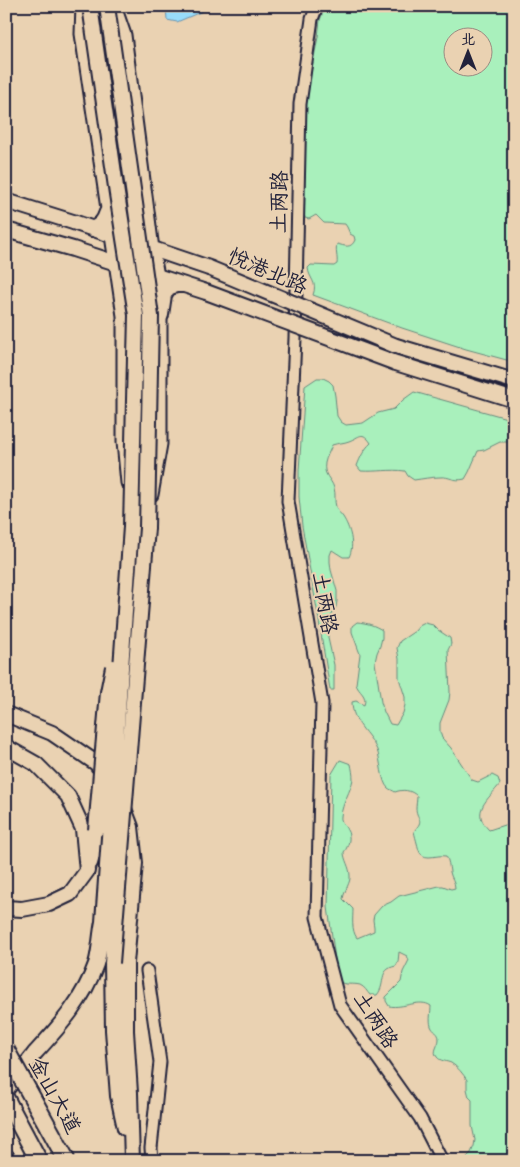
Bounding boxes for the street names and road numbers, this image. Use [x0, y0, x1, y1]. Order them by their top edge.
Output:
street label: 土两路 [265, 170, 293, 234]
street label: 悦港北路 [224, 243, 312, 299]
street label: 土两路 [307, 570, 343, 636]
street label: 土两路 [348, 987, 404, 1053]
street label: 金山大道 [23, 1052, 87, 1138]

